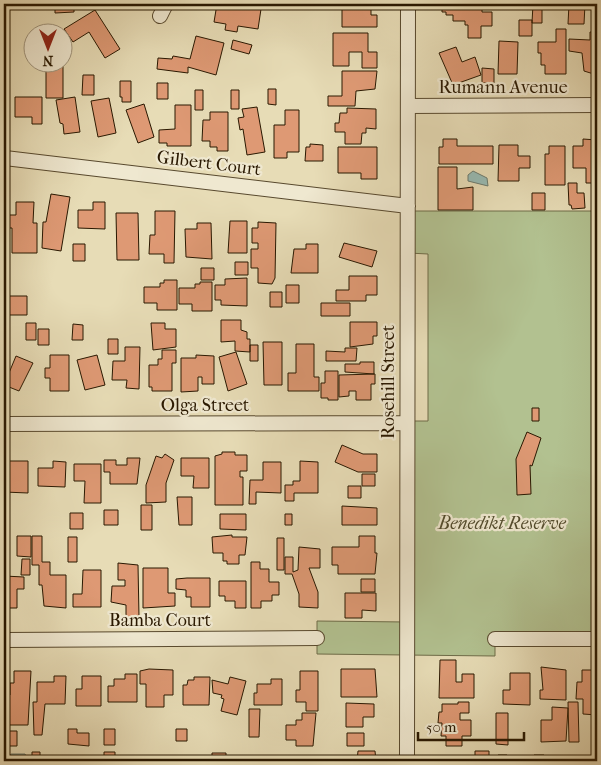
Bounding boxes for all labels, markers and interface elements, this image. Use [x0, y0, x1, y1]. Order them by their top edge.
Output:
north arrow [22, 22, 72, 72]
text: N [42, 52, 53, 69]
street label: Rumann Avenue [438, 77, 568, 98]
street label: Gilbert Court [156, 147, 263, 180]
street label: Rosehill Street [378, 324, 399, 439]
street label: Olga Street [161, 395, 250, 416]
park label: Benedikt Reserve [437, 513, 567, 534]
street label: Bamba Court [109, 610, 212, 631]
scale bar [418, 710, 525, 742]
text: 50 m [426, 718, 457, 736]

